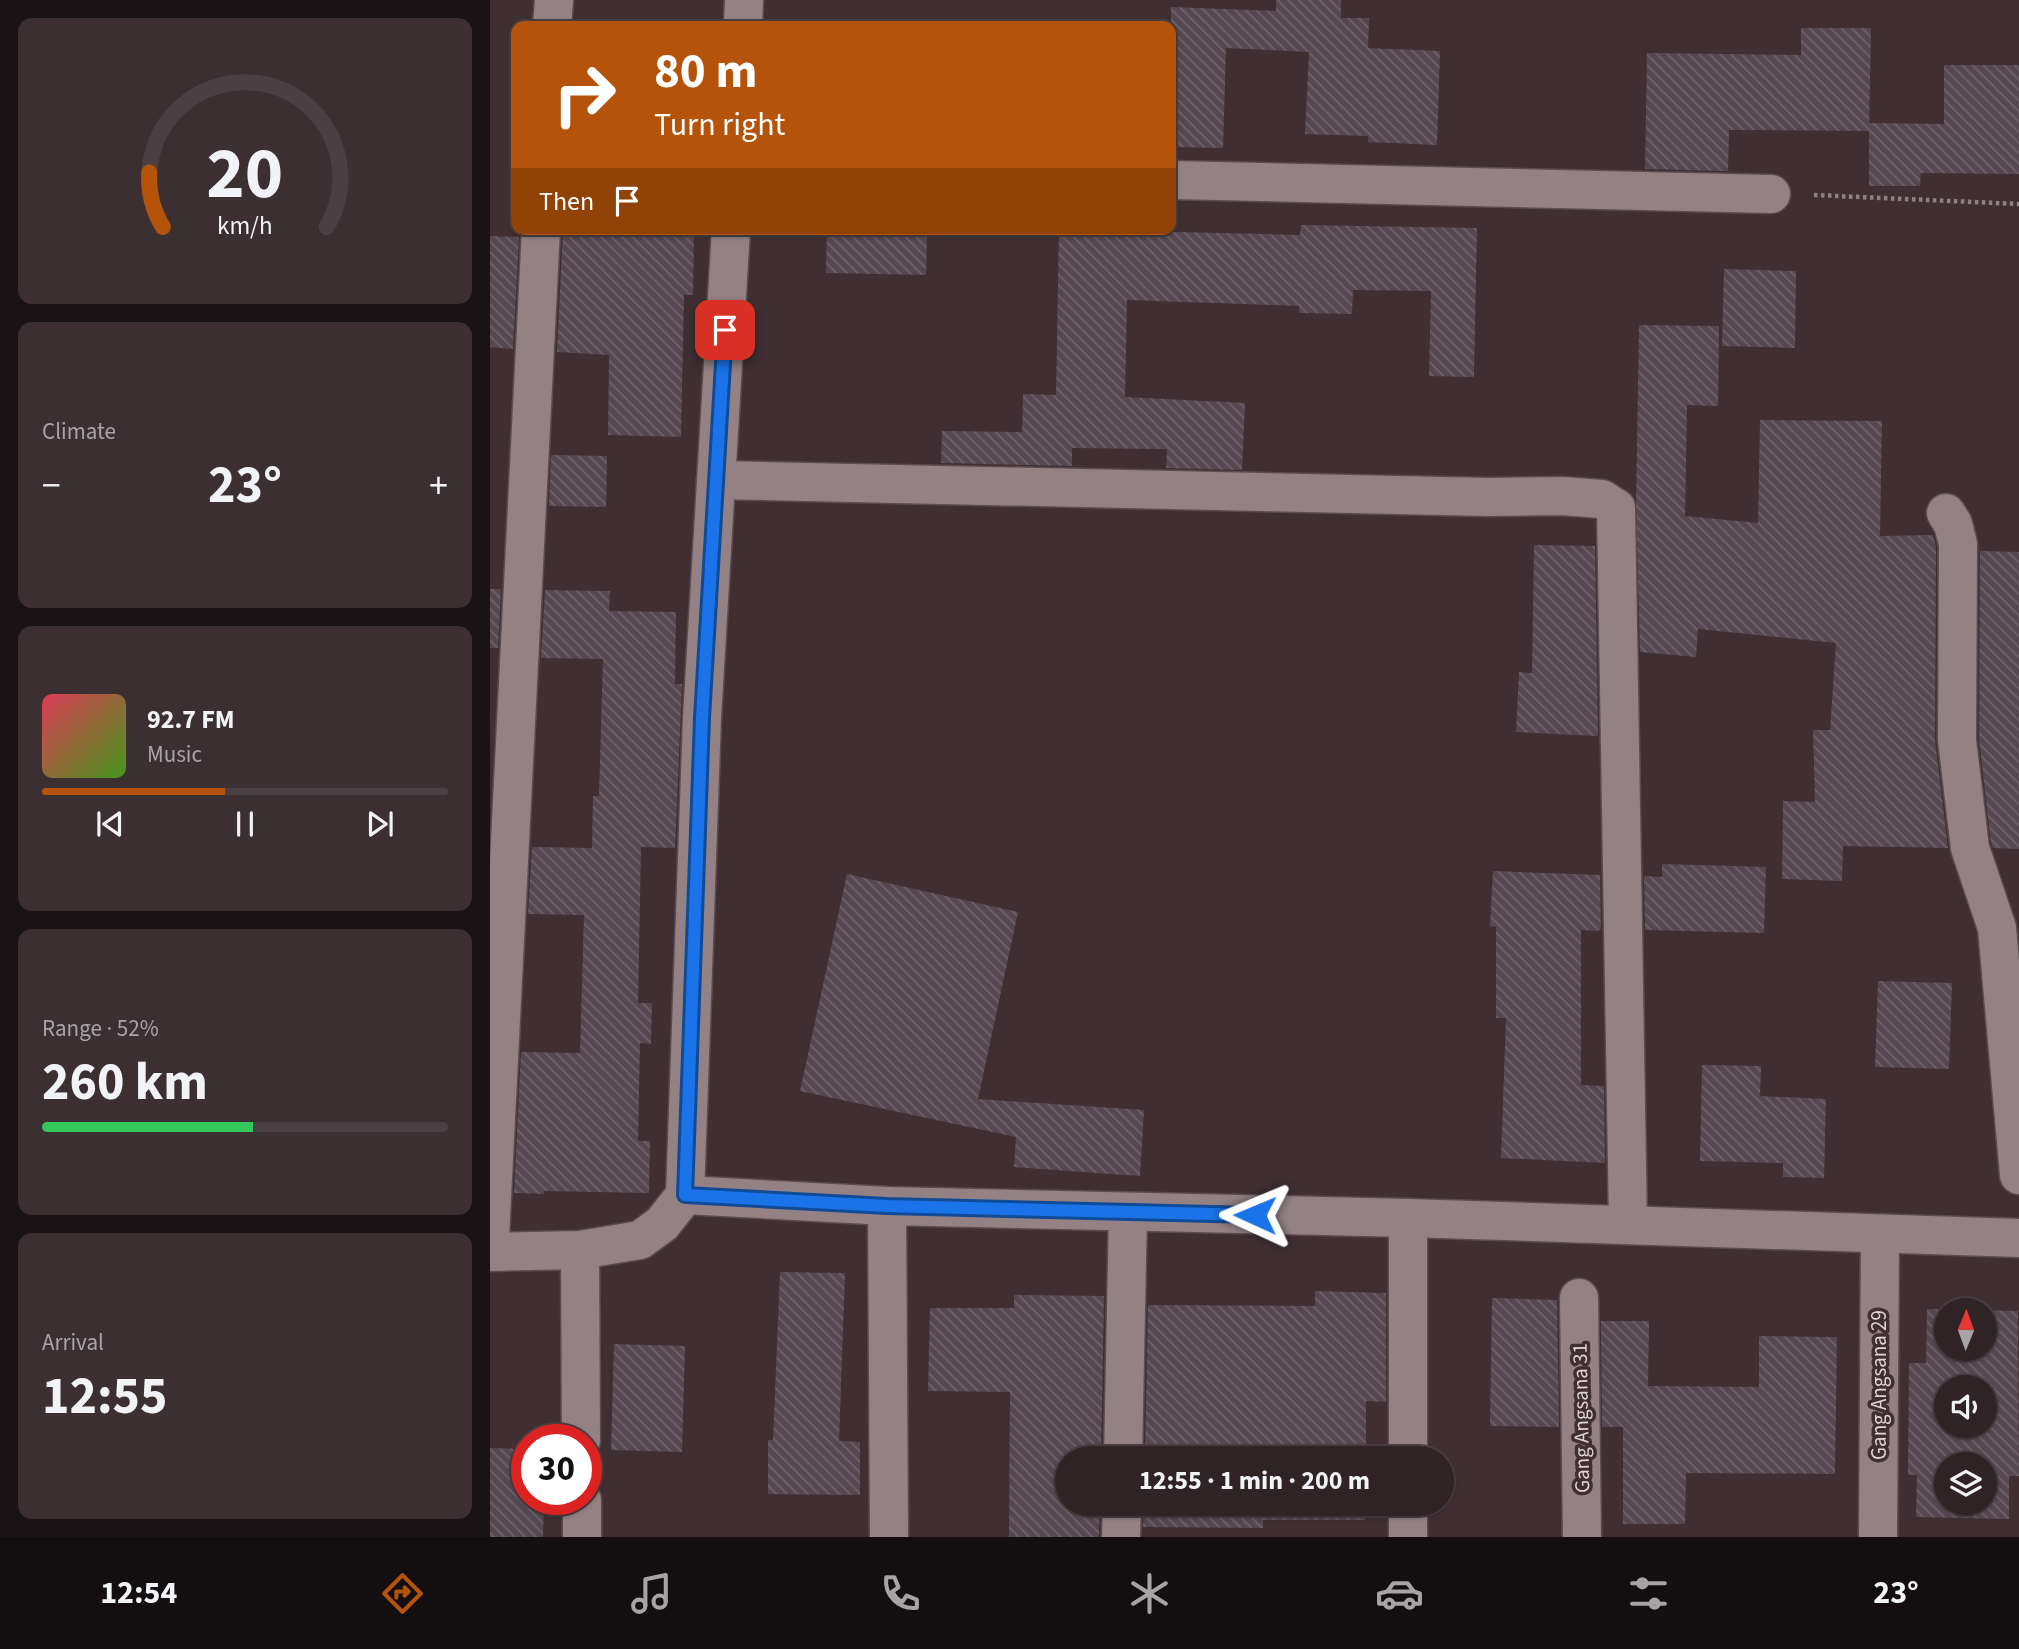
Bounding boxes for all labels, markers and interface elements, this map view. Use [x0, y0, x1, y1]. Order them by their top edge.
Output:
text: 80 m [654, 37, 758, 107]
icon: right [539, 49, 630, 140]
text: Turn right [654, 102, 785, 148]
text: 20 [207, 122, 283, 226]
icon: arrive [608, 182, 646, 220]
text: Then [539, 183, 594, 220]
text: km/h [217, 208, 273, 244]
pin [695, 300, 755, 360]
icon: arrive [706, 311, 744, 349]
text: Climate [42, 415, 116, 448]
text: 23° [208, 449, 282, 523]
text: − [42, 459, 61, 513]
text: + [429, 459, 448, 513]
text: 92.7 FM [147, 701, 235, 738]
text: Music [147, 738, 202, 771]
icon: previous [91, 805, 129, 843]
icon: pause [226, 805, 264, 843]
icon: next [361, 805, 399, 843]
text: Range · 52% [42, 1012, 159, 1045]
text: 260 km [42, 1046, 208, 1120]
position arrow [1218, 1178, 1292, 1252]
north arrow [1934, 1298, 1997, 1362]
map controls [1934, 1298, 1997, 1515]
street label: Gang Angsana 29 [1864, 1310, 1894, 1460]
text: Arrival [42, 1326, 104, 1359]
street label: Gang Angsana 31 [1565, 1343, 1597, 1493]
text: 12:55 [42, 1360, 167, 1434]
button: sound [1934, 1375, 1997, 1438]
speed limit sign: 30 [511, 1424, 602, 1515]
button: layers [1934, 1452, 1997, 1515]
text: 12:55 · 1 min · 200 m [1139, 1462, 1370, 1499]
icon: directions [378, 1569, 427, 1618]
icon: music [627, 1569, 676, 1618]
icon: phone [876, 1569, 925, 1618]
icon: climate [1125, 1569, 1174, 1618]
icon: car [1375, 1569, 1424, 1618]
icon: filters [1624, 1569, 1673, 1618]
text: 12:54 [100, 1570, 177, 1616]
text: 23° [1873, 1570, 1919, 1616]

